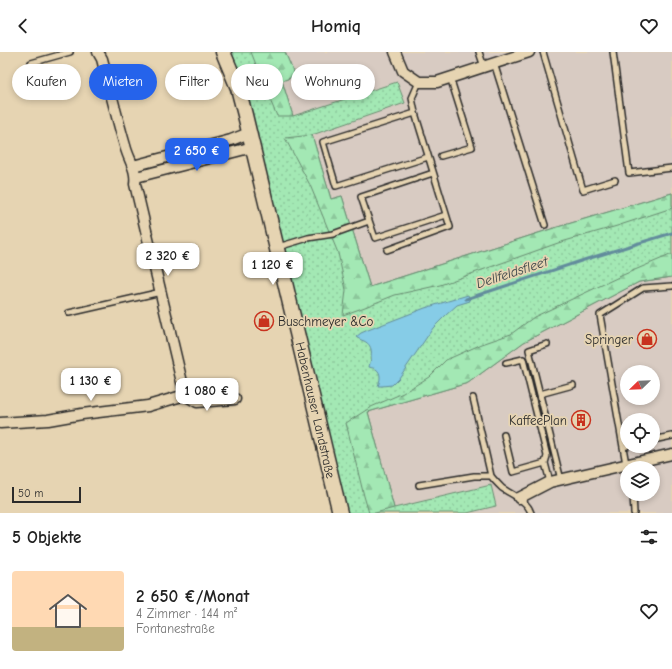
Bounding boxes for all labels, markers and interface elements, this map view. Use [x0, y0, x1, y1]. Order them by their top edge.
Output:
icon: back [12, 15, 34, 37]
icon: heart [638, 15, 660, 37]
text: Homiq [311, 16, 361, 37]
chip: Kaufen [12, 64, 81, 100]
chip: Mieten [89, 64, 157, 100]
chip: Filter [165, 64, 223, 100]
chip: Neu [231, 64, 283, 100]
chip: Wohnung [291, 64, 375, 100]
pin: 2 650 € [160, 138, 234, 172]
text: 2 650 € [174, 143, 220, 158]
pin: 2 320 € [131, 243, 205, 277]
text: 2 320 € [145, 248, 191, 263]
pin: 1 120 € [236, 252, 310, 286]
water label: Dellfeldsfleet [474, 252, 552, 292]
text: 1 120 € [252, 257, 294, 272]
shop icon: Buschmeyer &Co [253, 310, 275, 332]
place label: Buschmeyer &Co [278, 314, 374, 329]
shop icon: Springer [636, 328, 658, 350]
place label: Springer [585, 332, 634, 347]
street label: Habenhauser Landstraße [292, 340, 339, 480]
north arrow [620, 365, 660, 405]
map controls [620, 365, 660, 501]
pin: 1 130 € [54, 368, 128, 402]
text: 1 130 € [70, 373, 112, 388]
pin: 1 080 € [170, 378, 244, 412]
text: 1 080 € [185, 383, 229, 398]
building icon: KaffeePlan [570, 409, 592, 431]
place label: KaffeePlan [509, 413, 567, 428]
button: locate [620, 413, 660, 453]
button: layers [620, 461, 660, 501]
scale bar [12, 485, 81, 504]
text: 50 m [18, 487, 43, 500]
icon: filters [638, 526, 660, 548]
text: 5 Objekte [12, 528, 81, 547]
icon: home [44, 587, 92, 635]
text: 2 650 €/Monat [136, 587, 249, 606]
icon: heart [638, 600, 660, 622]
text: 4 Zimmer · 144 m² [136, 606, 237, 621]
text: Fontanestraße [136, 621, 215, 636]

